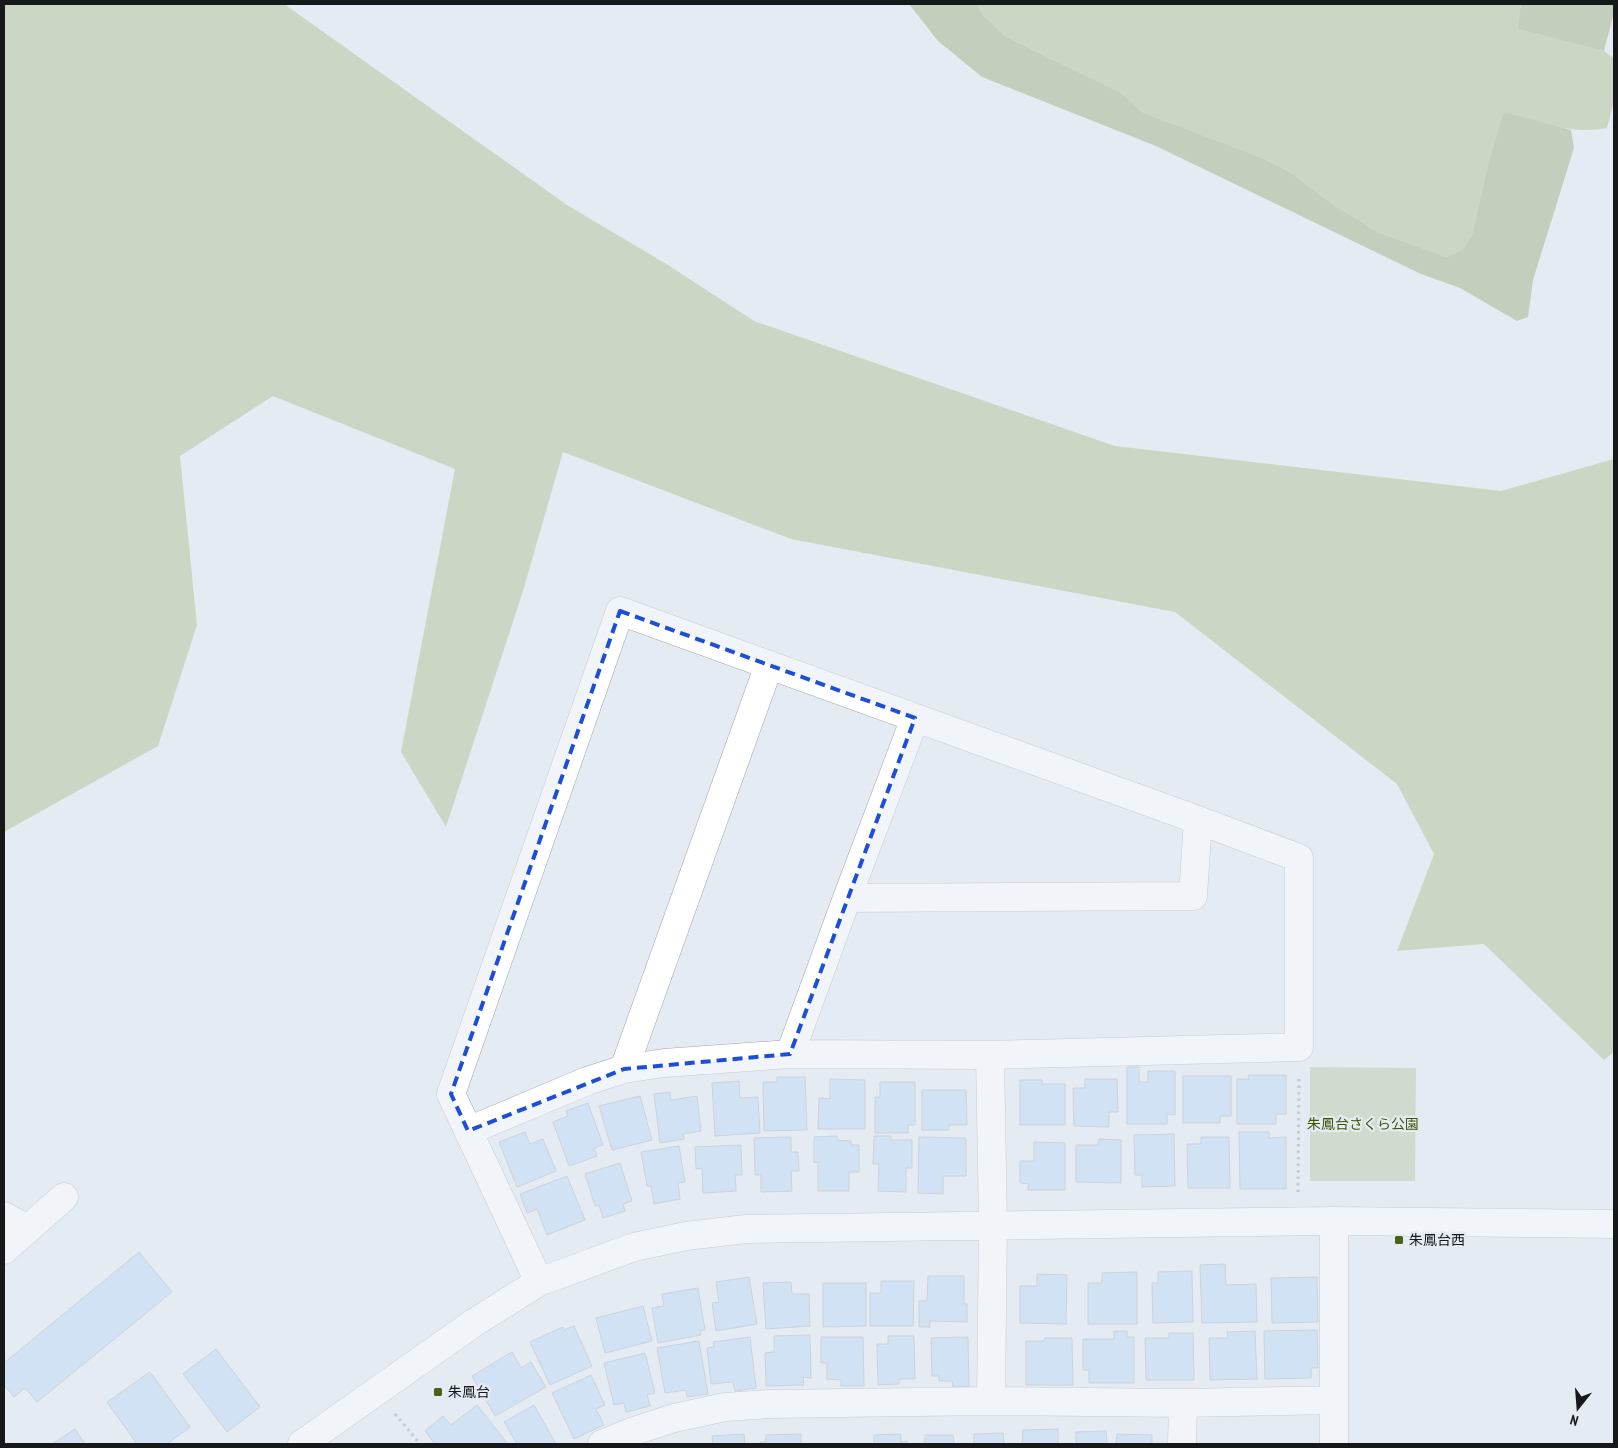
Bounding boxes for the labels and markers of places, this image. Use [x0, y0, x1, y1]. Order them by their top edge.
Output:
place label: 朱鳳台西 [1409, 1231, 1465, 1249]
marker: 朱鳳台西 [1393, 1234, 1405, 1246]
place label: 朱鳳台 [448, 1383, 490, 1401]
marker: 朱鳳台 [432, 1386, 444, 1398]

